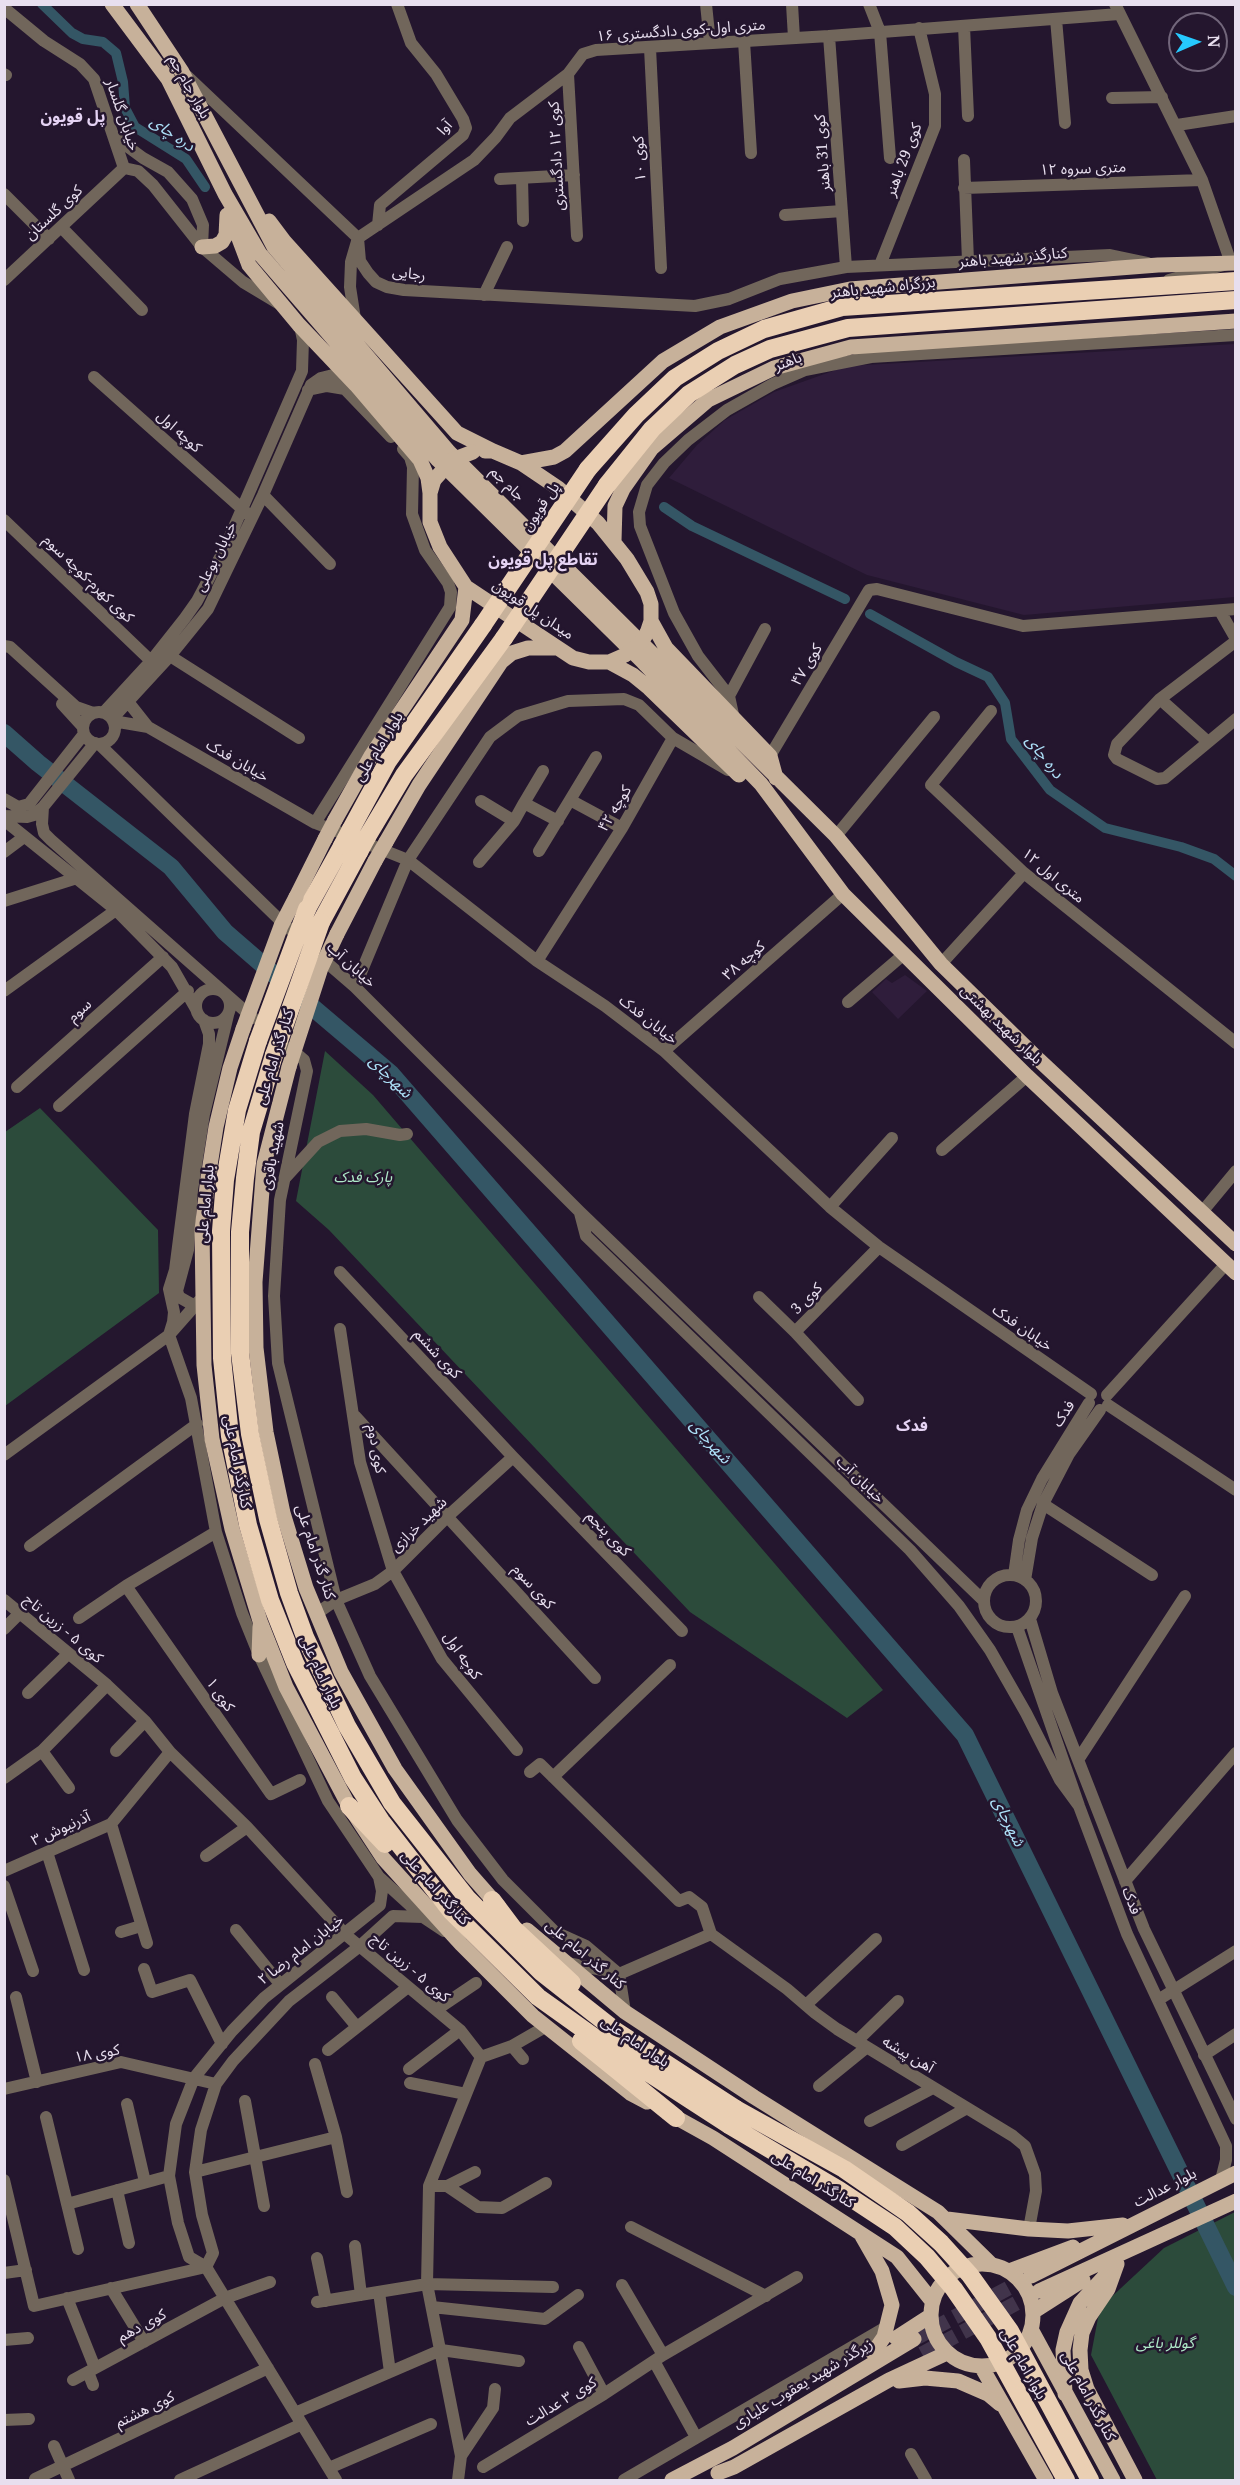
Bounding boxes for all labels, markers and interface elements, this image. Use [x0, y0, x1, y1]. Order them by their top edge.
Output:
north arrow [1168, 12, 1228, 72]
street label: ۱۶ متری اول-کوی دادگستری [596, 16, 766, 46]
text: N [1203, 35, 1225, 48]
street label: بلوار جام جم [164, 52, 214, 122]
street label: خیابان گلسار [101, 77, 143, 153]
street label: کوی ۱۲ دادگستری [545, 101, 569, 211]
district label: پل قویون [40, 107, 106, 127]
water label: دره چای [146, 112, 198, 156]
street label: کوی 31 باهنر [811, 114, 835, 192]
street label: آوا [434, 117, 456, 139]
street label: کوی 29 باهنر [882, 121, 926, 199]
street label: کوی ۱۰ [630, 136, 650, 182]
street label: ۱۲ متری سروه [1040, 159, 1126, 179]
street label: کوی گلستان [21, 182, 87, 244]
street label: کنارگذر شهید باهنر [958, 244, 1068, 272]
street label: رجایی [391, 263, 427, 285]
street label: بزرگراه شهید باهنر [830, 274, 936, 302]
street label: باهنر [772, 349, 804, 375]
street label: کوچه اول [153, 407, 205, 457]
street label: جام جم [486, 463, 528, 505]
street label: پل قویون [518, 479, 564, 535]
street label: خیابان بوعلی [191, 519, 241, 595]
street label: کوی کهرم-کوچه سوم [39, 531, 137, 627]
district label: تقاطع پل قویون [488, 550, 598, 570]
street label: میدان پل قویون [489, 576, 577, 644]
street label: کوی ۴۷ [788, 641, 826, 689]
street label: بلوار امام علی [351, 709, 407, 785]
water label: دره چای [1021, 731, 1067, 783]
street label: خیابان فدک [203, 736, 271, 786]
street label: کوچه ۴۲ [594, 783, 636, 835]
street label: ۱۲ متری اول [1018, 845, 1088, 907]
street label: خیابان آب [323, 938, 379, 992]
street label: کوچه ۳۸ [719, 938, 769, 984]
street label: بلوار شهید بهشتی [956, 982, 1046, 1068]
street label: خیابان فدک [615, 992, 681, 1048]
street label: سوم [64, 996, 96, 1026]
street label: کنار گذر امام علی [252, 1007, 298, 1107]
water label: شهرچای [365, 1052, 415, 1102]
street label: شهید باقری [258, 1120, 288, 1192]
street label: بلوار امام علی [194, 1164, 218, 1244]
park label: پارک فدک [334, 1169, 392, 1187]
street label: کوی 3 [788, 1280, 826, 1318]
street label: خیابان فدک [988, 1301, 1056, 1355]
street label: کوی ششم [409, 1325, 465, 1383]
street label: فدک [1049, 1397, 1079, 1431]
street label: کنارگذر امام علی [219, 1414, 255, 1510]
water label: شهرچای [686, 1416, 734, 1468]
district label: فدک [896, 1416, 928, 1436]
street label: کوی دوم [363, 1423, 389, 1475]
street label: خیابان آب [832, 1453, 888, 1507]
street label: شهید خرازی [387, 1494, 451, 1556]
street label: کنار گذر امام علی [291, 1502, 339, 1602]
street label: کوی پنجم [582, 1508, 634, 1560]
street label: کوی سوم [508, 1561, 558, 1613]
street label: کوی ۵ - زرین تاج [20, 1591, 106, 1667]
street label: کوچه اول [439, 1629, 485, 1683]
street label: بلوار امام علی [295, 1633, 345, 1711]
street label: کوی ۱ [202, 1675, 238, 1715]
water label: شهرچای [988, 1794, 1028, 1850]
street label: آذرنیوش ۳ [29, 1808, 93, 1850]
street label: کنارگذر امام علی [397, 1847, 473, 1929]
street label: فدک [1118, 1885, 1144, 1917]
street label: خیابان امام رضا ۲ [255, 1911, 347, 1989]
street label: کنار گذر امام علی [541, 1916, 629, 1994]
street label: کوی ۵ - زرین تاج [367, 1930, 453, 2006]
street label: بلوار امام علی [597, 2013, 673, 2071]
street label: آهن پیشه [879, 2033, 937, 2077]
street label: کوی ۱۸ [73, 2041, 121, 2067]
street label: کنارگذر امام علی [768, 2147, 858, 2213]
street label: بلوار عدالت [1131, 2165, 1199, 2211]
street label: کوی دهم [114, 2306, 170, 2346]
street label: بلوار امام علی [996, 2325, 1050, 2403]
street label: زیرگذر شهید یعقوب علیاری [730, 2335, 876, 2433]
park label: گوللر باغی [1136, 2335, 1194, 2353]
street label: کنار گذر امام علی [1057, 2348, 1119, 2444]
street label: کوی ۳ عدالت [522, 2374, 600, 2430]
street label: کوی هشتم [112, 2388, 178, 2432]

